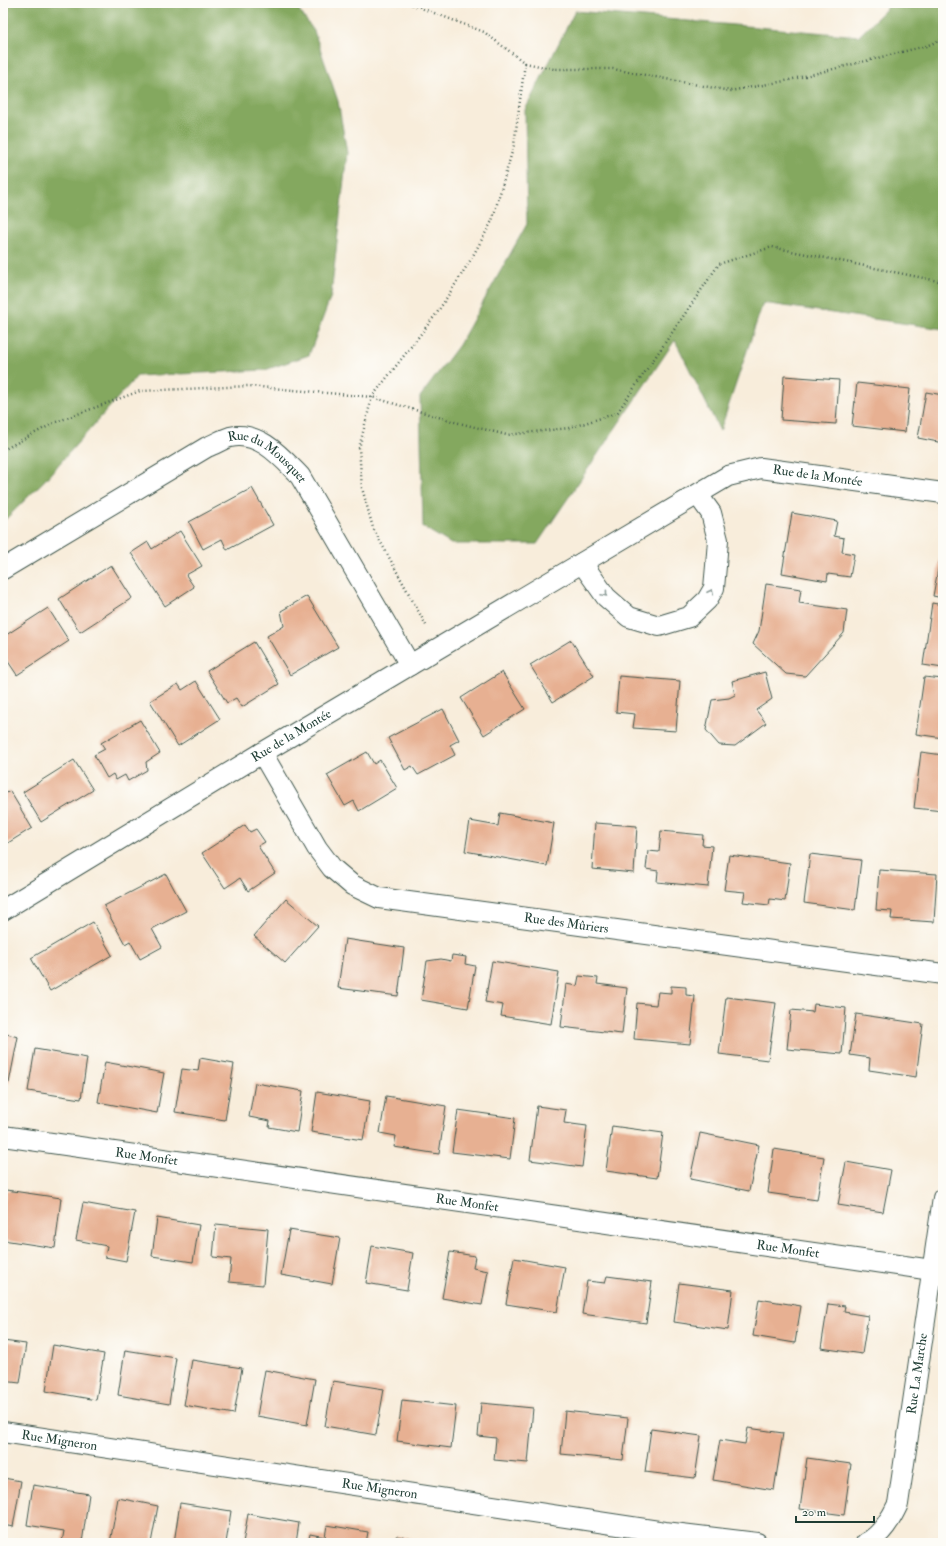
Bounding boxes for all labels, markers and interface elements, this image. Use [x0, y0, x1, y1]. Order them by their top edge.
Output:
street label: Rue du Mousquet [226, 428, 310, 486]
street label: Rue de la Montée [772, 462, 864, 490]
one-way arrow [706, 589, 714, 596]
one-way arrow [601, 590, 608, 597]
street label: Rue de la Montée [248, 705, 335, 766]
street label: Rue des Mûriers [523, 910, 610, 937]
street label: Rue Monfet [114, 1144, 179, 1169]
street label: Rue Monfet [435, 1191, 500, 1215]
street label: Rue Monfet [755, 1237, 820, 1262]
street label: Rue La Marche [903, 1332, 931, 1415]
street label: Rue Migneron [20, 1427, 99, 1454]
street label: Rue Migneron [341, 1475, 419, 1503]
scale bar [796, 1498, 874, 1524]
text: 20 m [802, 1505, 827, 1520]

